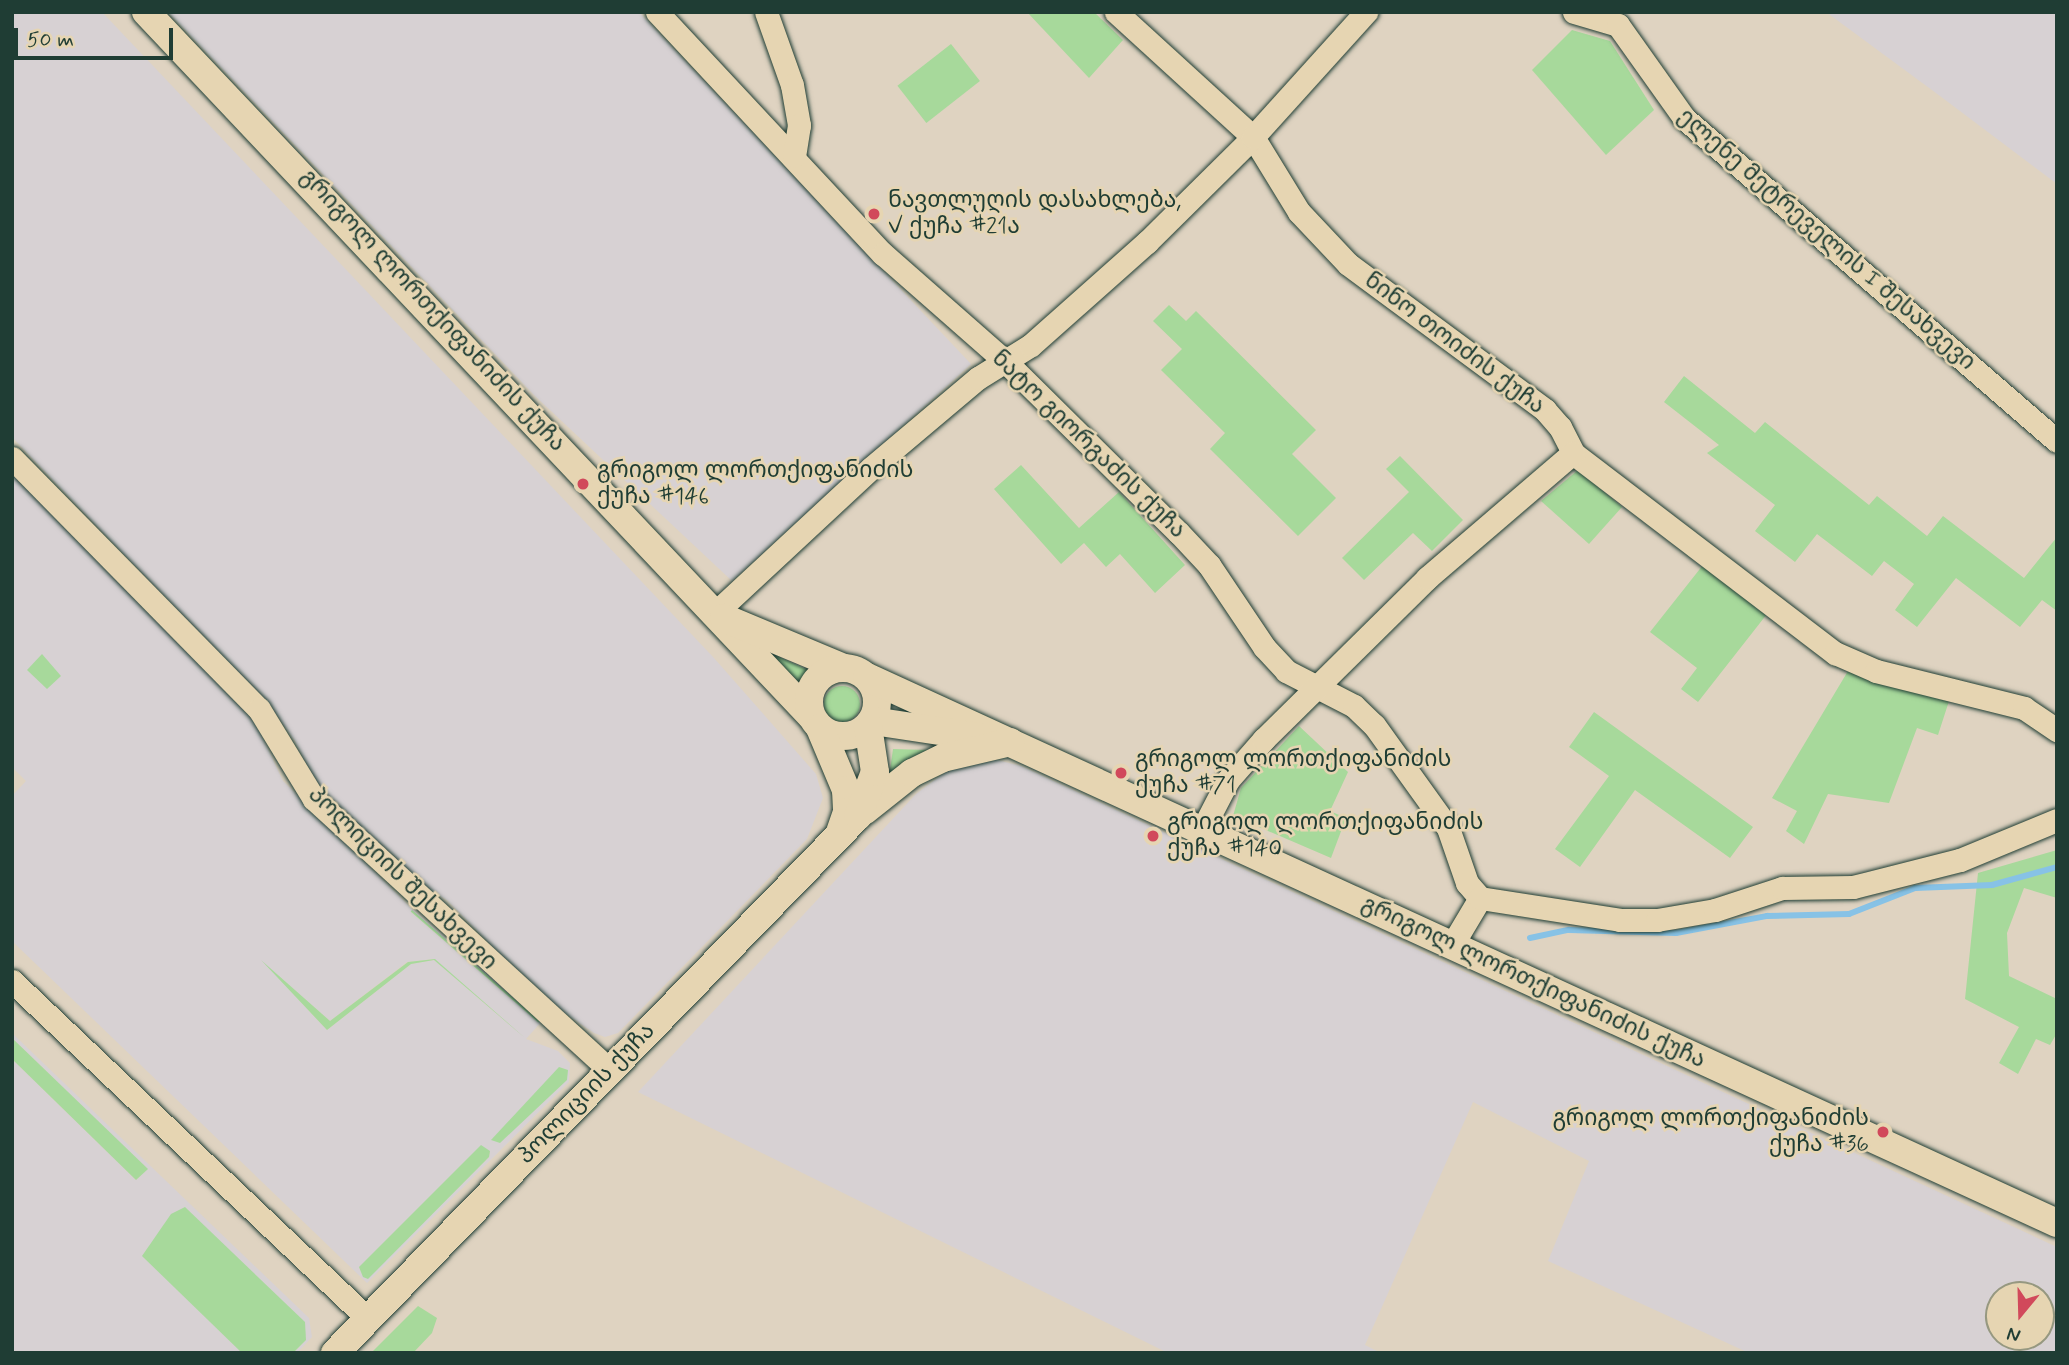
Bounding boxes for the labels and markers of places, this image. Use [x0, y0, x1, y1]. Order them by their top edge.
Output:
place label: ნავთლუღის დასახლება, V ქუჩა #21ა [888, 187, 1181, 241]
marker: ნავთლუღის დასახლება, V ქუჩა #21ა [866, 206, 882, 222]
place label: გრიგოლ ლორთქიფანიძის ქუჩა #146 [597, 457, 913, 511]
marker: გრიგოლ ლორთქიფანიძის ქუჩა #146 [575, 476, 591, 492]
place label: გრიგოლ ლორთქიფანიძის ქუჩა #71 [1135, 746, 1451, 800]
marker: გრიგოლ ლორთქიფანიძის ქუჩა #71 [1113, 765, 1129, 781]
place label: გრიგოლ ლორთქიფანიძის ქუჩა #140 [1167, 809, 1483, 863]
marker: გრიგოლ ლორთქიფანიძის ქუჩა #140 [1145, 828, 1161, 844]
place label: გრიგოლ ლორთქიფანიძის ქუჩა #36 [1553, 1105, 1869, 1159]
marker: გრიგოლ ლორთქიფანიძის ქუჩა #36 [1875, 1124, 1891, 1140]

